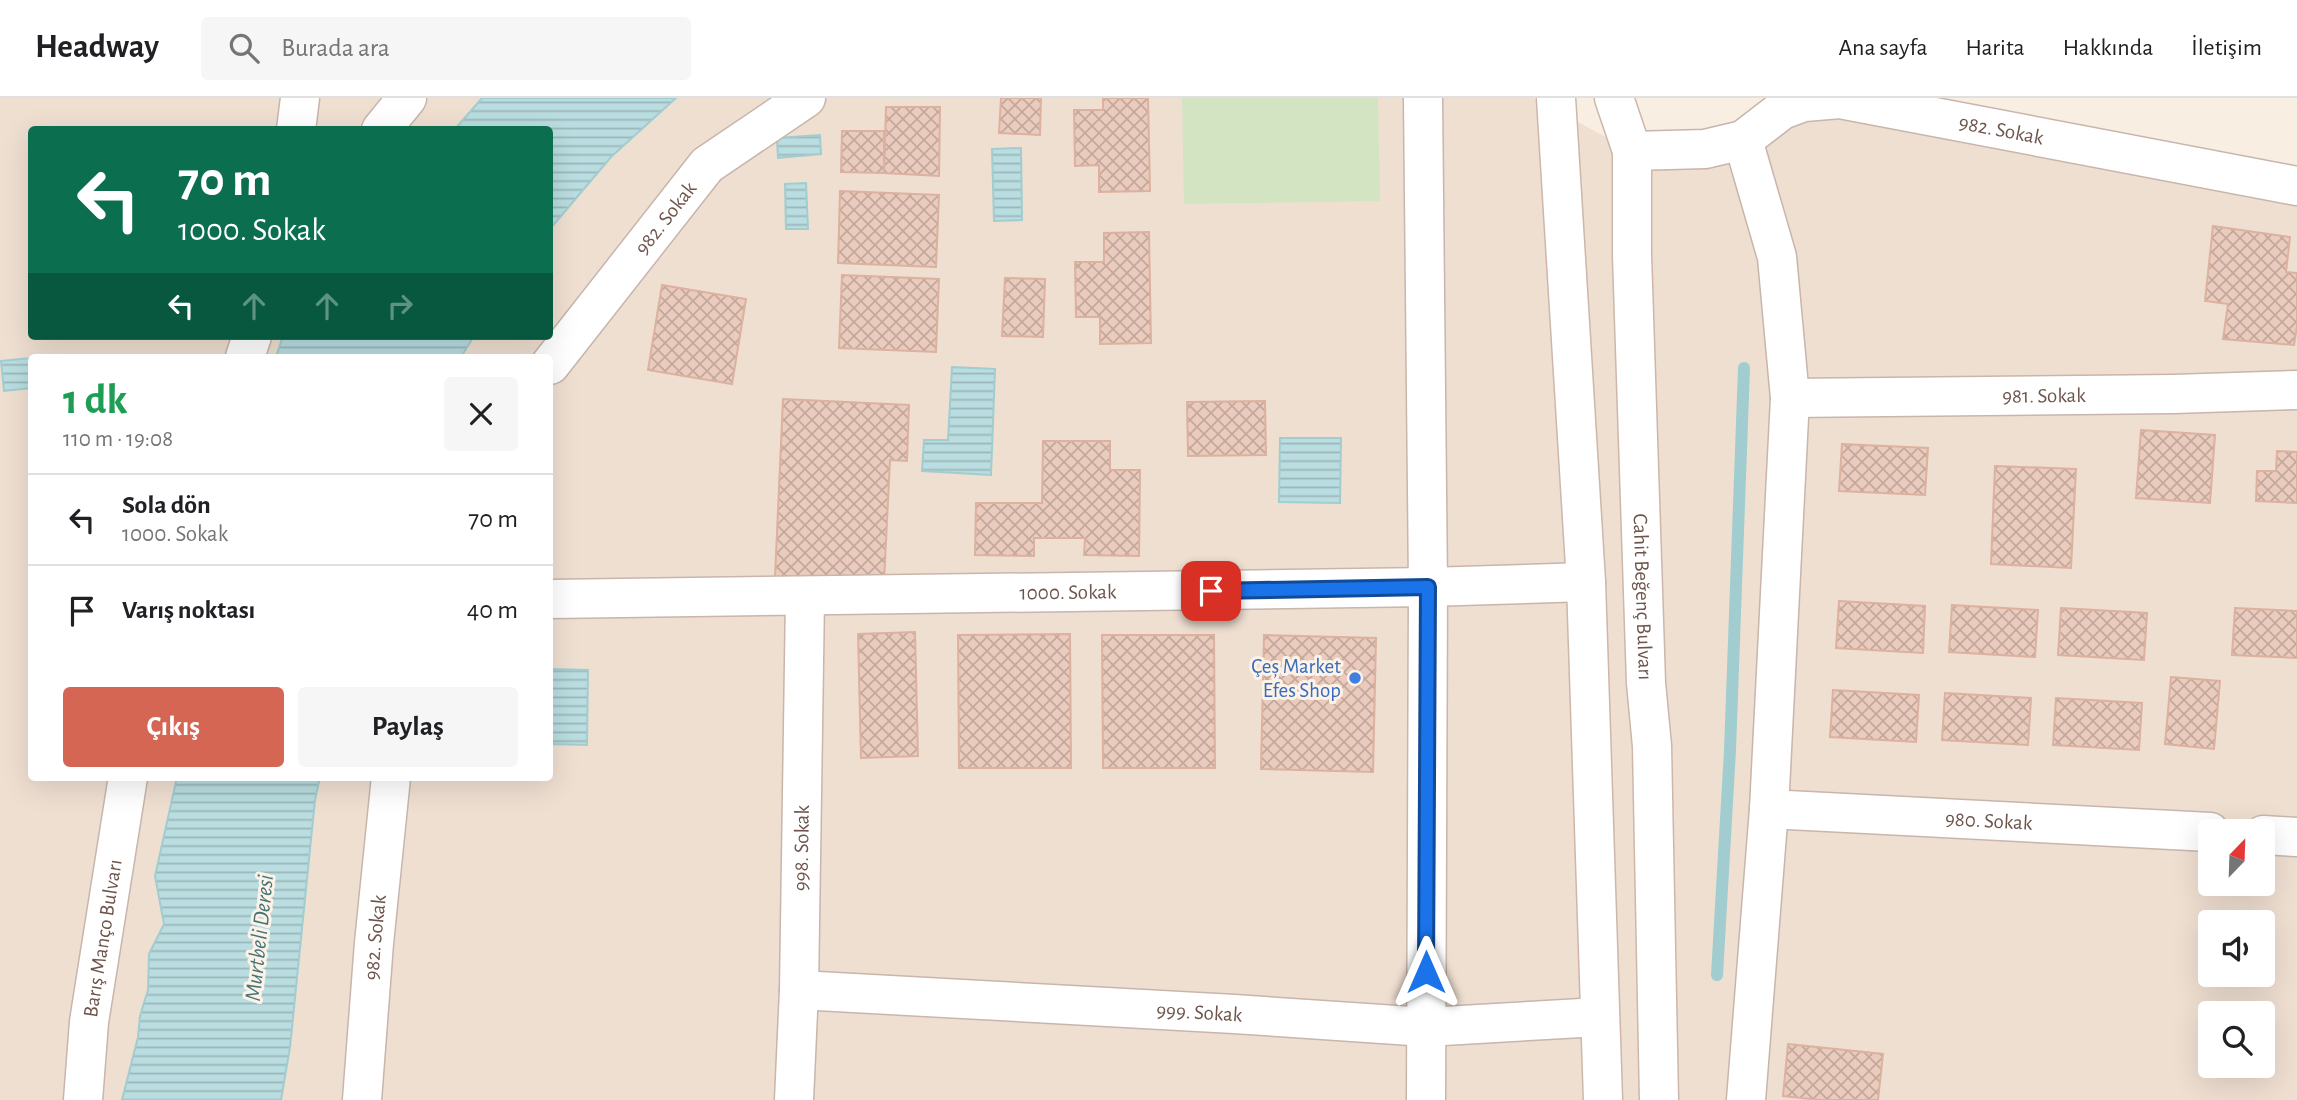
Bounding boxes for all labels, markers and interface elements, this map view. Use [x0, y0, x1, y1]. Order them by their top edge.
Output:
search box [201, 17, 691, 80]
icon: search [225, 29, 263, 67]
text: Headway [35, 31, 159, 64]
text: Burada ara [281, 35, 390, 61]
text: Ana sayfa [1838, 36, 1928, 60]
text: Harita [1966, 36, 2025, 60]
text: Hakkında [2063, 36, 2153, 60]
text: İletişim [2191, 36, 2262, 60]
street label: 982. Sokak [1957, 111, 2046, 148]
icon: left [63, 154, 154, 245]
text: 70 m [178, 156, 272, 205]
street label: 982. Sokak [631, 177, 701, 258]
text: 1000. Sokak [178, 214, 326, 246]
icon: left [162, 287, 200, 325]
icon: ahead [235, 287, 273, 325]
icon: ahead [308, 287, 346, 325]
icon: right [381, 287, 419, 325]
button: close [444, 377, 518, 451]
text: 1 dk [63, 379, 127, 421]
street label: 981. Sokak [2002, 384, 2086, 406]
text: 110 m · 19:08 [63, 428, 173, 451]
text: Sola dön [122, 492, 211, 518]
icon: left [63, 501, 101, 539]
text: 70 m [468, 506, 518, 532]
street label: Cahit Beğenç Bulvarı [1630, 513, 1656, 681]
text: 1000. Sokak [122, 523, 228, 546]
pin [1181, 561, 1241, 621]
icon: arrive [1192, 572, 1230, 610]
street label: 1000. Sokak [1019, 581, 1117, 603]
icon: arrive [63, 592, 101, 630]
text: Varış noktası [122, 597, 255, 623]
text: 40 m [467, 597, 518, 623]
place label: Çeș Market Efes Shop [1251, 656, 1341, 701]
marker: Çeș Market Efes Shop [1347, 670, 1363, 686]
button: Çıkış [63, 687, 284, 767]
button: Paylaş [298, 687, 518, 767]
street label: 998. Sokak [790, 804, 812, 891]
street label: 980. Sokak [1944, 808, 2033, 833]
north arrow [2198, 819, 2275, 896]
map controls [2198, 819, 2275, 1078]
street label: Barış Manço Bulvarı [79, 858, 125, 1019]
water label: Murtbeli Deresi [242, 874, 278, 1002]
street label: 982. Sokak [361, 893, 389, 981]
button: sound [2198, 910, 2275, 987]
position arrow [1389, 935, 1463, 1009]
street label: 999. Sokak [1156, 999, 1244, 1025]
button: search [2198, 1001, 2275, 1078]

